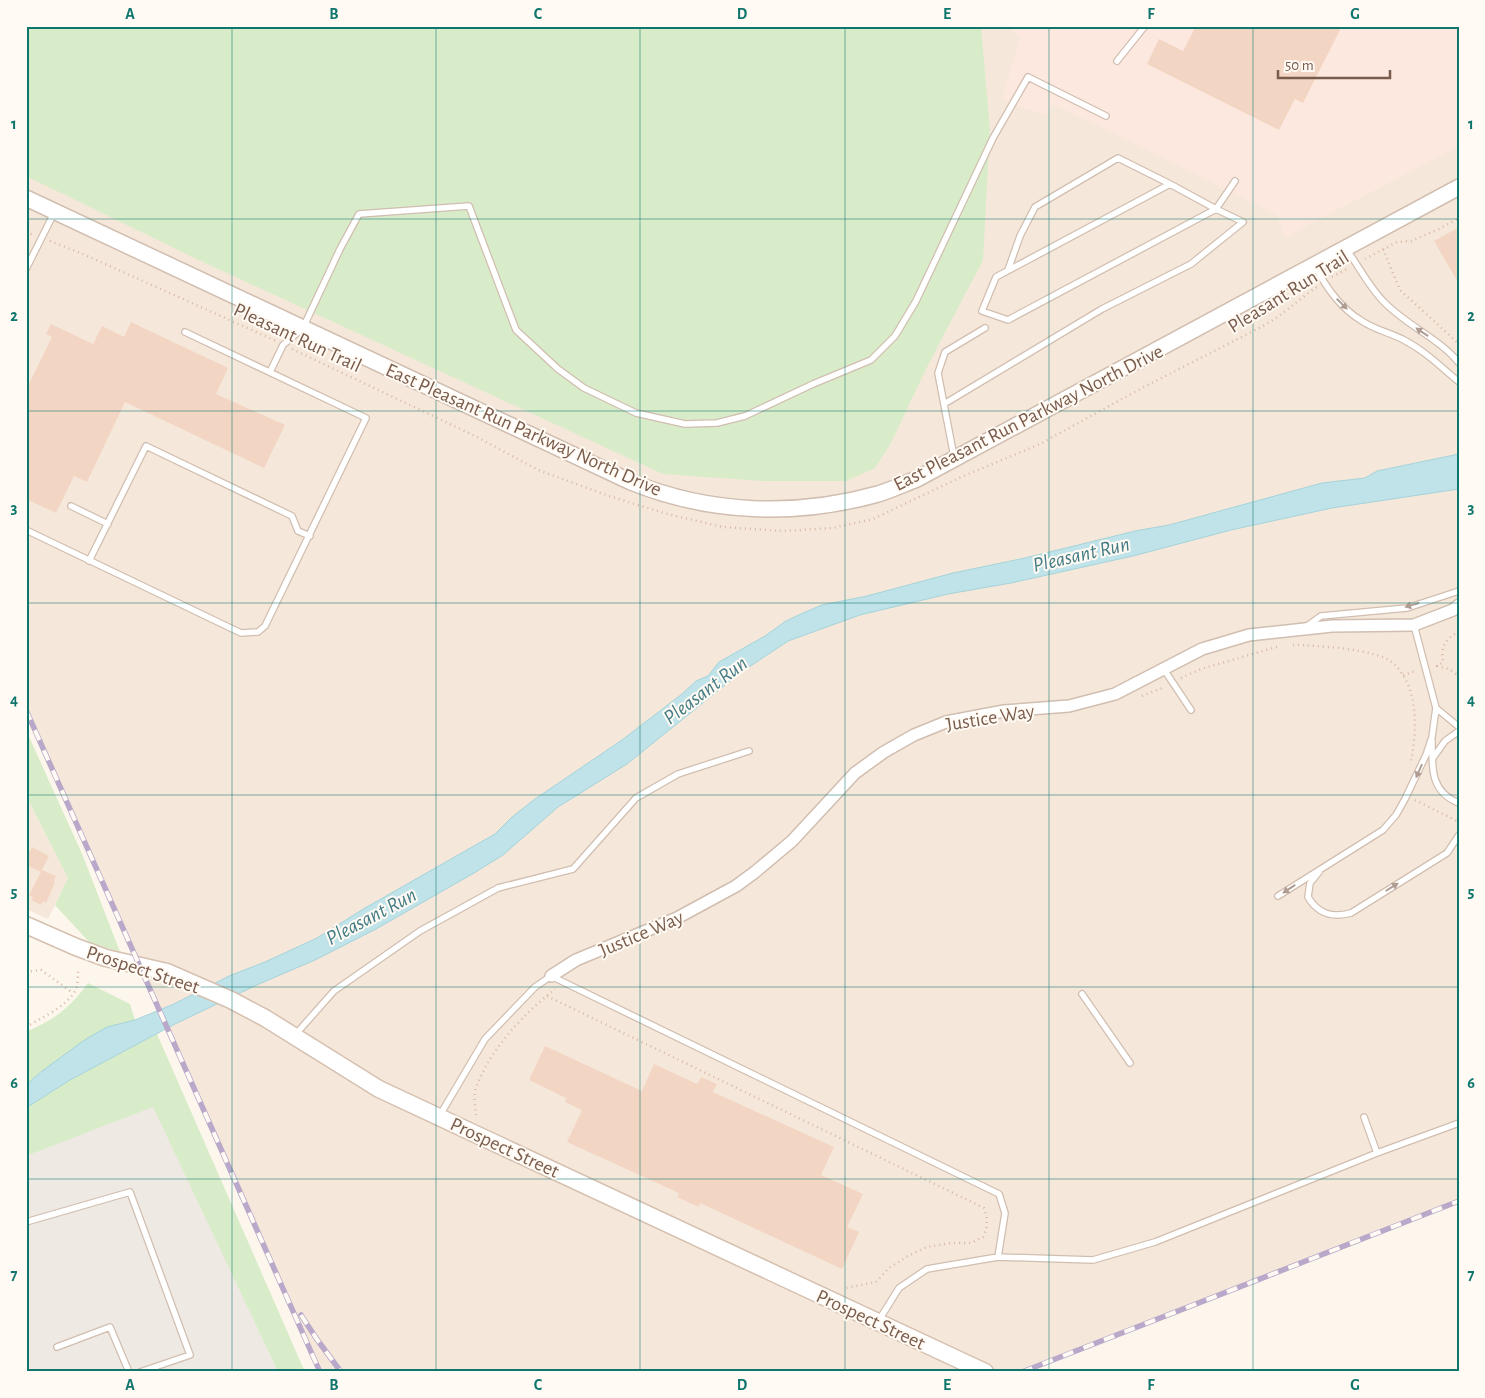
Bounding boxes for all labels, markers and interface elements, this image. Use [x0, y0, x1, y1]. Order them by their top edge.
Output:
text: A [125, 6, 135, 22]
text: B [329, 6, 339, 22]
text: C [534, 6, 543, 22]
text: D [737, 6, 748, 22]
text: E [943, 6, 951, 22]
text: F [1147, 6, 1155, 22]
text: G [1350, 6, 1360, 22]
scale bar [1278, 48, 1390, 80]
text: 50 m [1285, 58, 1314, 73]
text: 1 [11, 116, 17, 132]
text: 1 [1468, 116, 1474, 132]
street label: Pleasant Run Trail [1225, 247, 1353, 337]
one-way arrow [1336, 298, 1348, 310]
street label: Pleasant Run Trail [231, 300, 365, 376]
text: 2 [10, 308, 18, 324]
text: 2 [1467, 308, 1475, 324]
one-way arrow [1415, 327, 1429, 337]
street label: East Pleasant Run Parkway North Drive [890, 341, 1166, 495]
street label: East Pleasant Run Parkway North Drive [383, 360, 665, 500]
text: 3 [11, 500, 18, 516]
text: 3 [1468, 500, 1475, 516]
water label: Pleasant Run [1031, 533, 1132, 576]
one-way arrow [1405, 602, 1420, 610]
water label: Pleasant Run [659, 652, 751, 729]
text: 4 [10, 692, 18, 708]
text: 4 [1467, 692, 1475, 708]
street label: Justice Way [944, 701, 1036, 735]
one-way arrow [1414, 764, 1422, 778]
one-way arrow [1386, 882, 1399, 892]
text: 5 [11, 884, 18, 900]
water label: Pleasant Run [323, 884, 420, 949]
one-way arrow [1282, 884, 1296, 894]
text: 5 [1468, 884, 1475, 900]
street label: Justice Way [596, 907, 687, 961]
street label: Prospect Street [84, 942, 202, 998]
text: 6 [10, 1075, 18, 1091]
text: 6 [1467, 1075, 1475, 1091]
street label: Prospect Street [447, 1114, 563, 1182]
text: 7 [11, 1267, 18, 1283]
text: 7 [1468, 1267, 1475, 1283]
street label: Prospect Street [813, 1286, 929, 1354]
text: A [125, 1377, 135, 1393]
text: B [329, 1377, 339, 1393]
text: C [534, 1377, 543, 1393]
text: D [737, 1377, 748, 1393]
text: E [943, 1377, 951, 1393]
text: F [1147, 1377, 1155, 1393]
text: G [1350, 1377, 1360, 1393]

